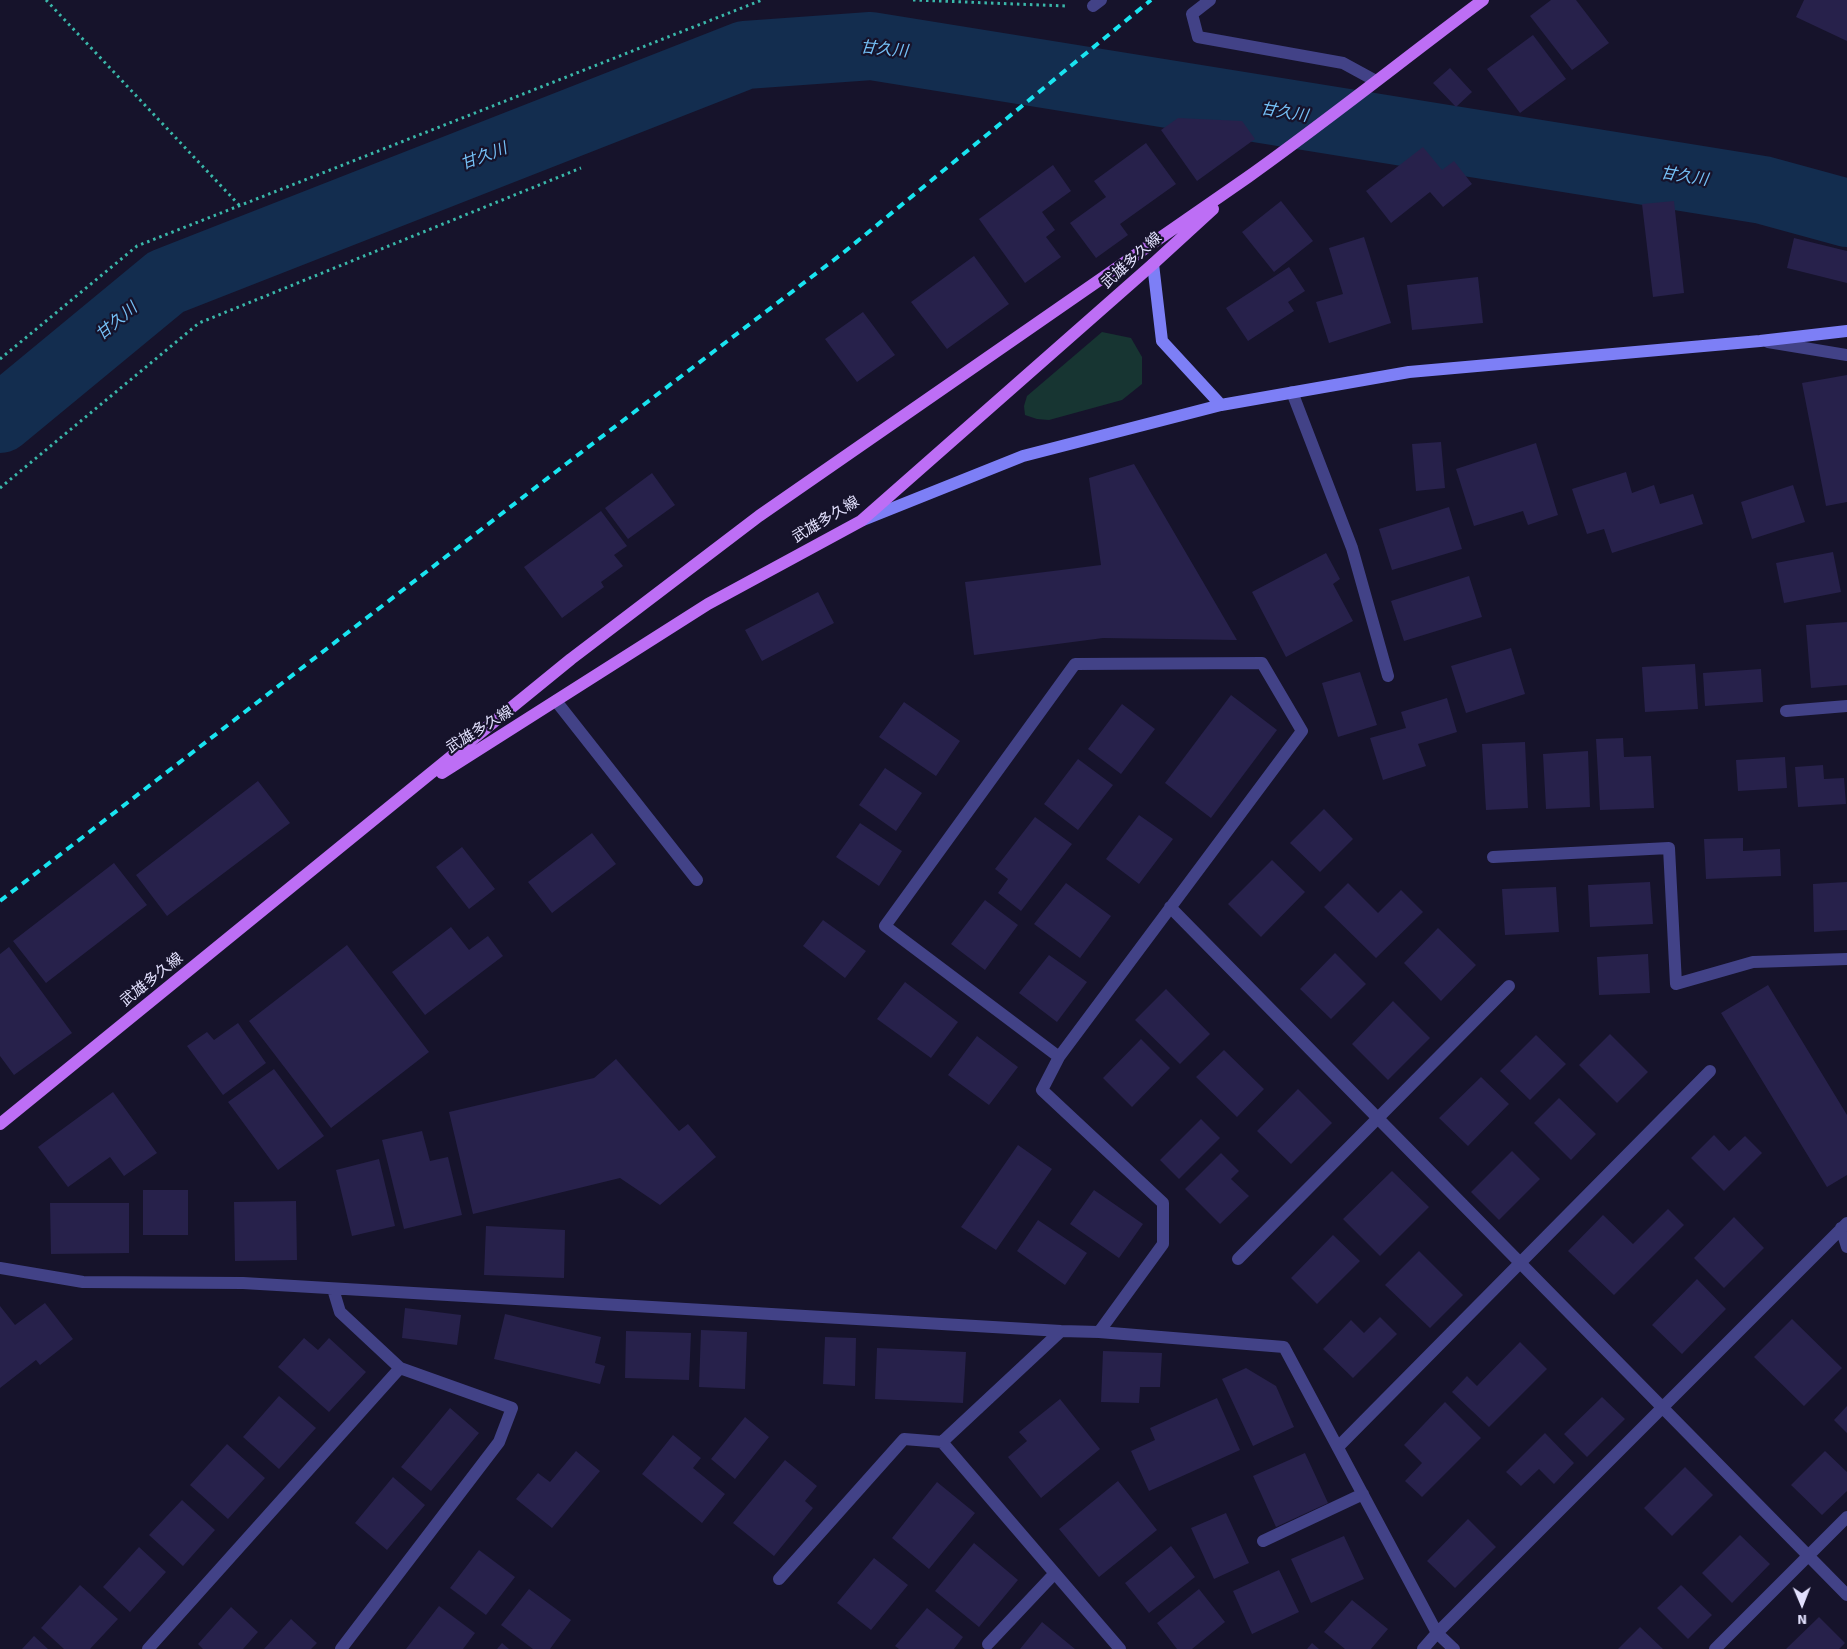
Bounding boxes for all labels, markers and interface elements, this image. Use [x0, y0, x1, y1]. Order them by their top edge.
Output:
water label: 甘久川 [859, 38, 909, 62]
water label: 甘久川 [1259, 100, 1309, 126]
water label: 甘久川 [458, 139, 510, 175]
water label: 甘久川 [1659, 164, 1709, 190]
street label: 武雄多久線 [1098, 229, 1166, 293]
water label: 甘久川 [92, 299, 142, 345]
street label: 武雄多久線 [789, 493, 863, 547]
street label: 武雄多久線 [443, 702, 517, 758]
street label: 武雄多久線 [117, 949, 187, 1011]
north arrow [1777, 1579, 1827, 1629]
text: N [1797, 1611, 1807, 1628]

